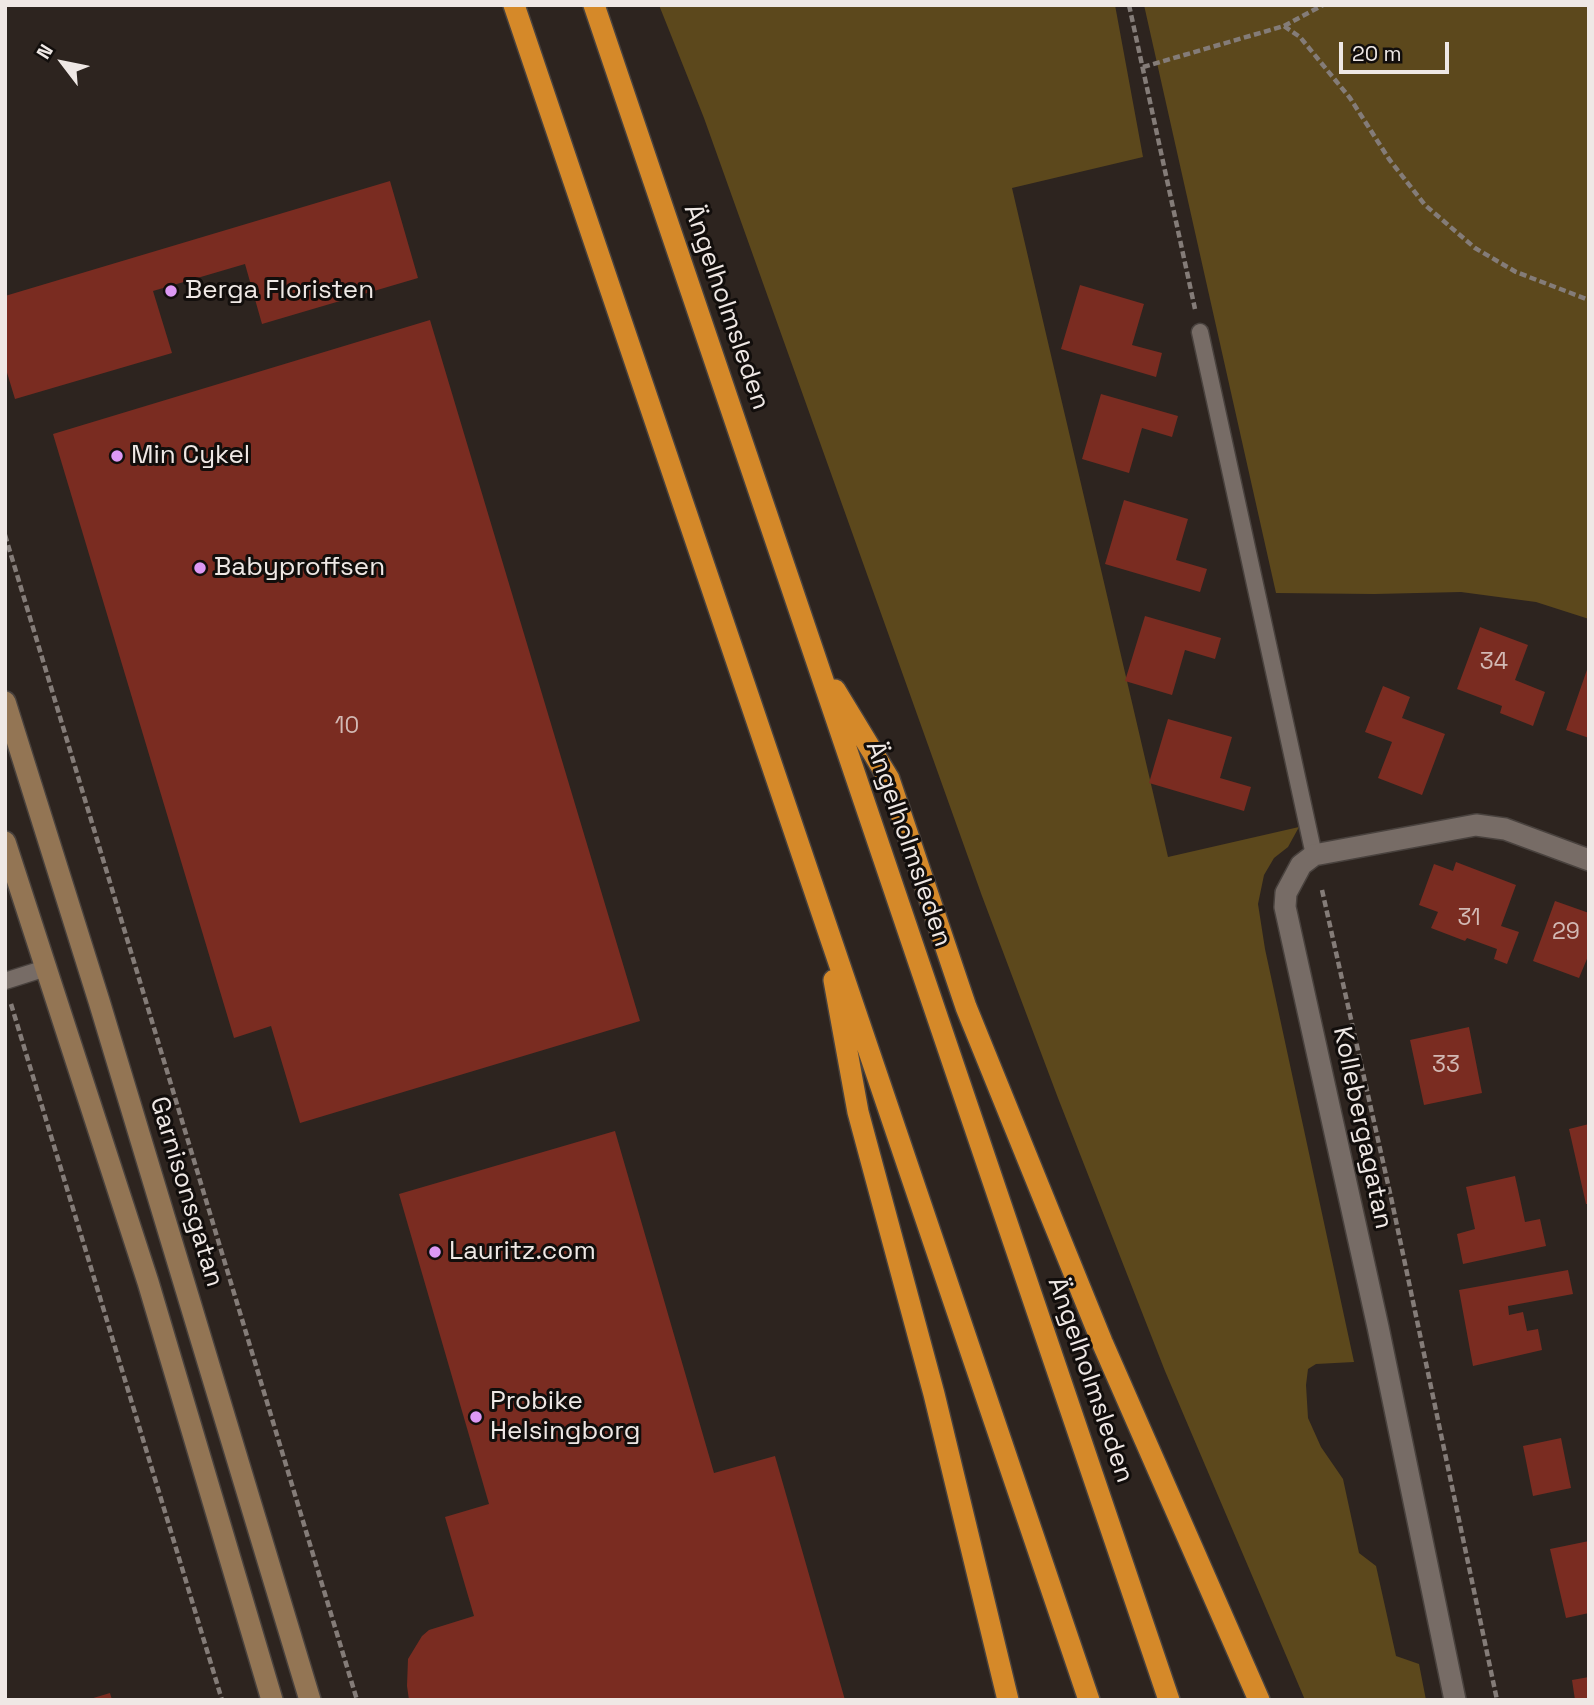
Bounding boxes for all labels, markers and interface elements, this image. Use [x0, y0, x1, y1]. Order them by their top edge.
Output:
north arrow [28, 28, 98, 98]
scale bar [1342, 28, 1452, 72]
text: N [31, 40, 59, 64]
text: 20 m [1352, 40, 1402, 67]
street label: Ängelholmsleden [676, 200, 776, 414]
place label: Berga Floristen [185, 275, 374, 307]
marker: Berga Floristen [163, 283, 179, 299]
place label: Min Cykel [131, 440, 250, 472]
marker: Min Cykel [109, 448, 125, 464]
place label: Babyproffsen [214, 552, 385, 584]
marker: Babyproffsen [192, 560, 208, 576]
house number: 34 [1480, 649, 1508, 677]
house number: 10 [335, 713, 359, 741]
street label: Ängelholmsleden [858, 737, 958, 951]
house number: 31 [1457, 905, 1481, 933]
house number: 29 [1552, 919, 1580, 947]
street label: Kollebergagatan [1325, 1024, 1399, 1232]
house number: 33 [1432, 1052, 1460, 1080]
street label: Garnisonsgatan [142, 1093, 230, 1291]
place label: Lauritz.com [449, 1236, 596, 1268]
marker: Lauritz.com [427, 1244, 443, 1260]
street label: Ängelholmsleden [1040, 1273, 1140, 1487]
place label: Probike Helsingborg [490, 1386, 640, 1448]
marker: Probike Helsingborg [468, 1409, 484, 1425]

